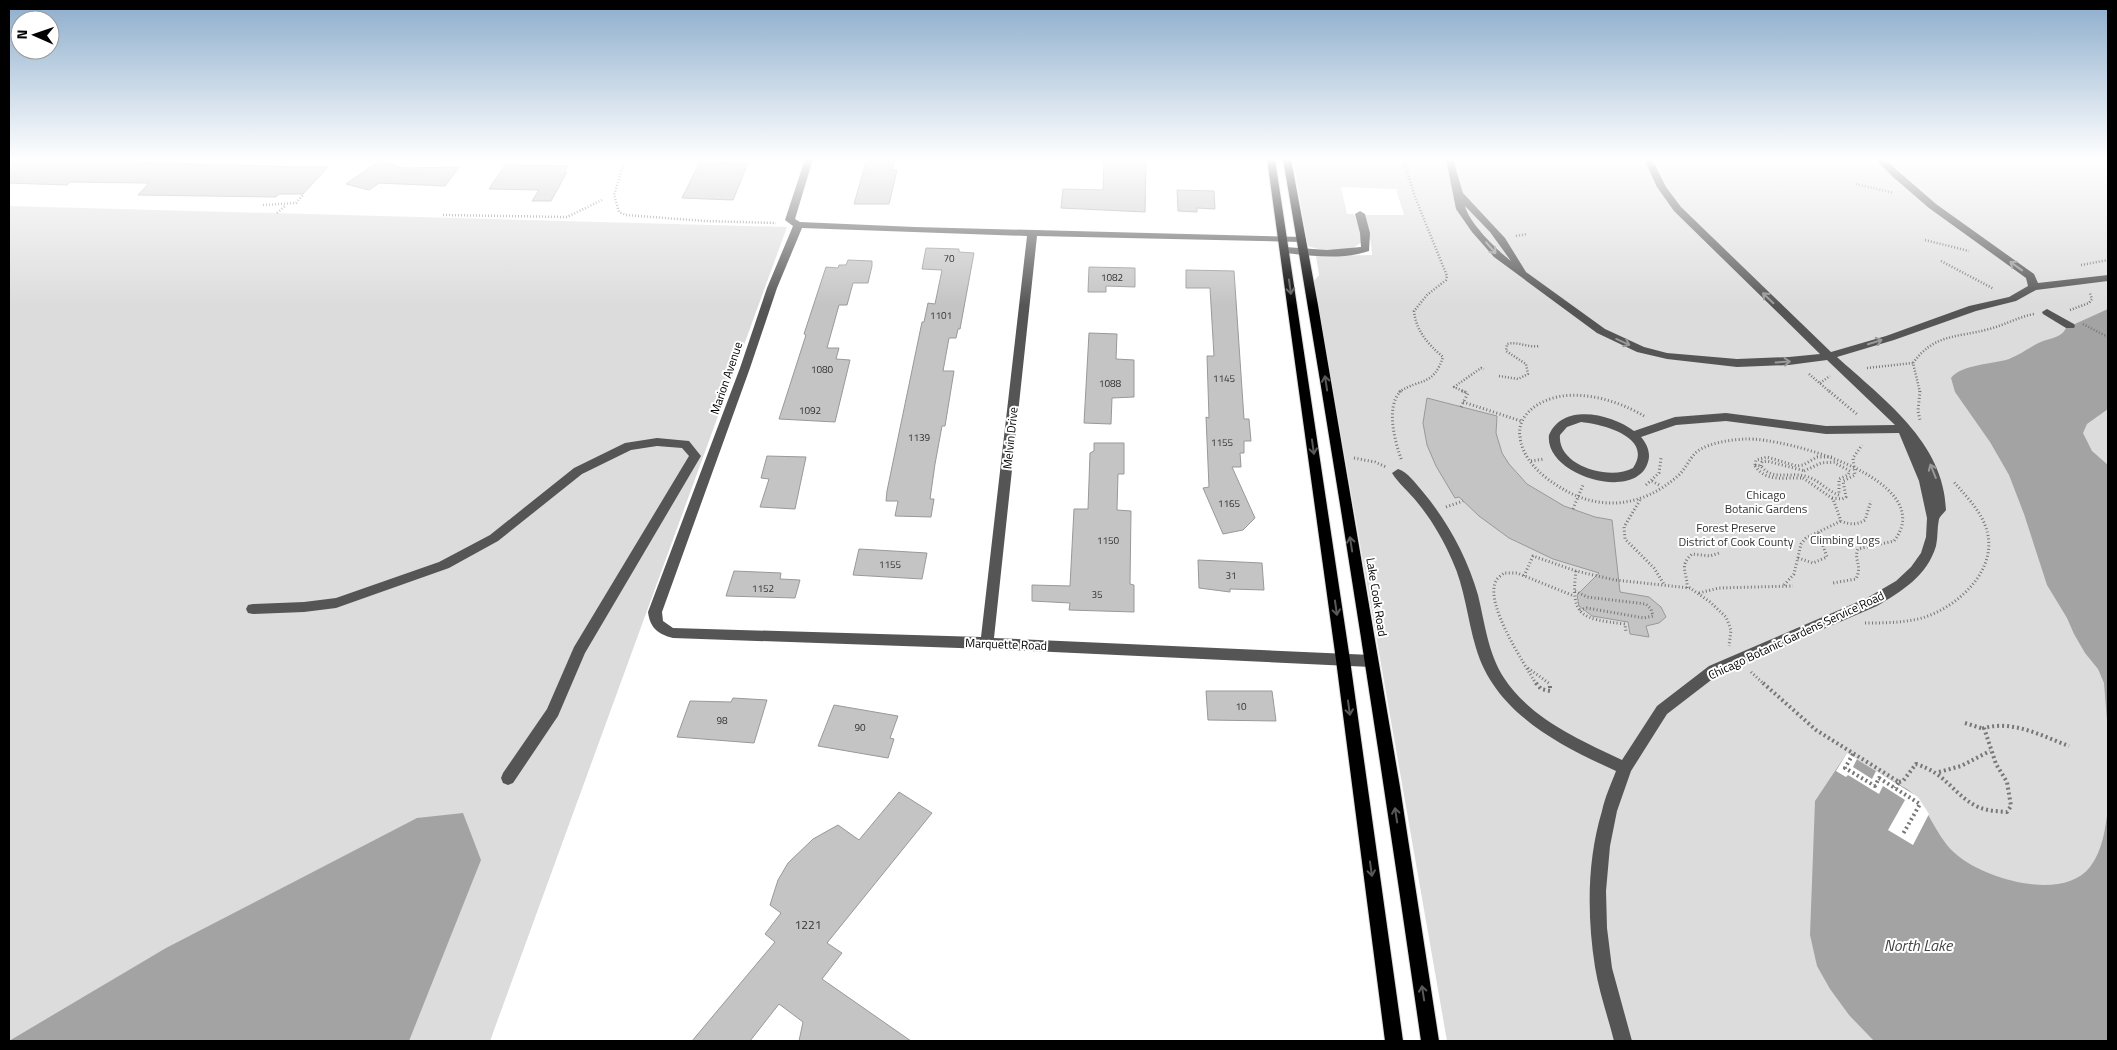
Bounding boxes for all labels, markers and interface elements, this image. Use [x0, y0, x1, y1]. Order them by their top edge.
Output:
north arrow [10, 10, 60, 60]
text: N [11, 29, 32, 40]
one-way arrow [1485, 242, 1497, 255]
house number: 70 [943, 251, 955, 266]
one-way arrow [2009, 261, 2023, 271]
house number: 1082 [1101, 270, 1123, 285]
one-way arrow [1285, 278, 1295, 294]
one-way arrow [1762, 292, 1774, 304]
house number: 1101 [930, 308, 952, 323]
one-way arrow [1867, 337, 1883, 347]
one-way arrow [1615, 338, 1630, 348]
street label: Marion Avenue [705, 339, 747, 417]
one-way arrow [1774, 357, 1790, 366]
house number: 1080 [811, 362, 834, 377]
house number: 1145 [1213, 371, 1236, 386]
house number: 1088 [1099, 376, 1122, 391]
one-way arrow [1320, 376, 1330, 392]
house number: 1092 [799, 403, 821, 418]
street label: Melvin Drive [997, 406, 1023, 470]
house number: 1139 [908, 430, 931, 445]
house number: 1155 [1211, 435, 1234, 450]
one-way arrow [1308, 439, 1318, 455]
one-way arrow [1928, 464, 1937, 479]
park label: Chicago Botanic Gardens [1725, 485, 1808, 518]
house number: 1165 [1218, 496, 1241, 511]
park label: Forest Preserve District of Cook County [1679, 518, 1794, 551]
park label: Climbing Logs [1810, 530, 1880, 549]
house number: 1150 [1097, 533, 1120, 548]
one-way arrow [1346, 536, 1356, 552]
street label: Lake Cook Road [1361, 556, 1393, 638]
house number: 1155 [879, 557, 902, 572]
house number: 31 [1225, 568, 1237, 583]
house number: 1152 [752, 581, 774, 596]
street label: Chicago Botanic Gardens Service Road [1705, 586, 1887, 684]
house number: 35 [1091, 587, 1103, 602]
one-way arrow [1331, 600, 1341, 616]
street label: Marquette Road [965, 633, 1047, 655]
house number: 10 [1235, 699, 1247, 714]
one-way arrow [1344, 700, 1354, 716]
house number: 98 [716, 713, 728, 728]
house number: 90 [854, 720, 866, 735]
one-way arrow [1391, 807, 1401, 823]
one-way arrow [1366, 861, 1376, 877]
house number: 1221 [795, 915, 821, 934]
water label: North Lake [1884, 933, 1954, 957]
one-way arrow [1417, 985, 1427, 1001]

